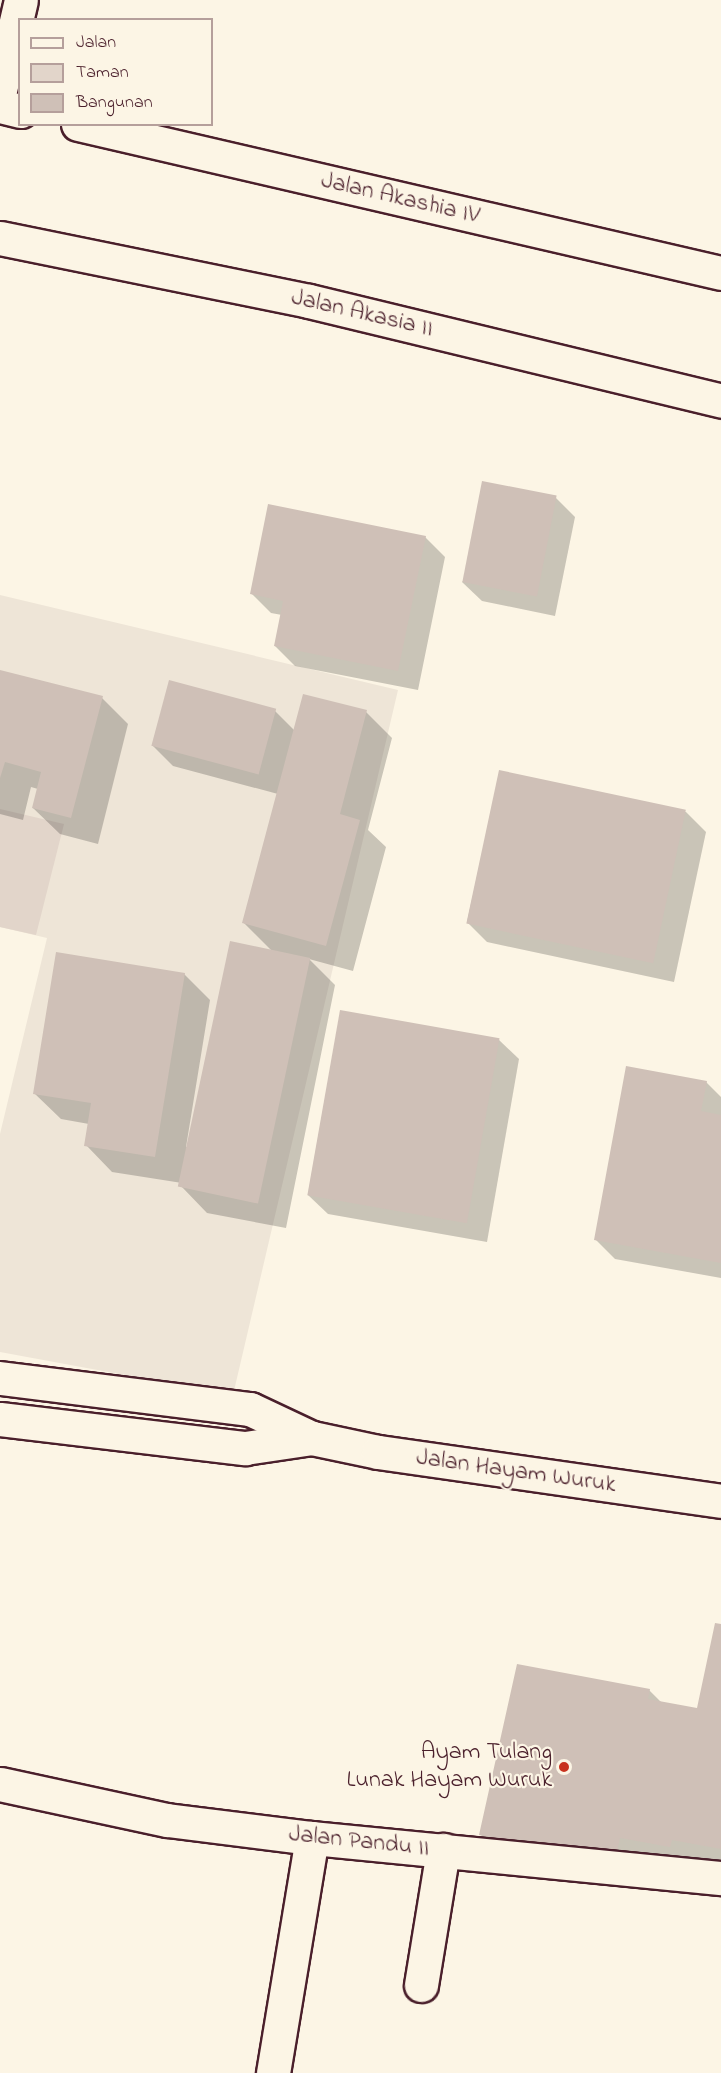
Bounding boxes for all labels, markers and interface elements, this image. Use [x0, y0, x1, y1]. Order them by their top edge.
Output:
legend [18, 18, 213, 126]
text: Jalan [76, 30, 116, 56]
text: Taman [76, 60, 129, 86]
text: Bangunan [76, 90, 153, 116]
street label: Jalan Akashia IV [318, 167, 482, 231]
street label: Jalan Akasia II [288, 284, 436, 344]
street label: Jalan Hayam Wuruk [414, 1444, 618, 1500]
place label: Ayam Tulang Lunak Hayam Wuruk [346, 1739, 552, 1795]
marker: Ayam Tulang Lunak Hayam Wuruk [557, 1760, 571, 1774]
street label: Jalan Pandu II [287, 1820, 431, 1864]

